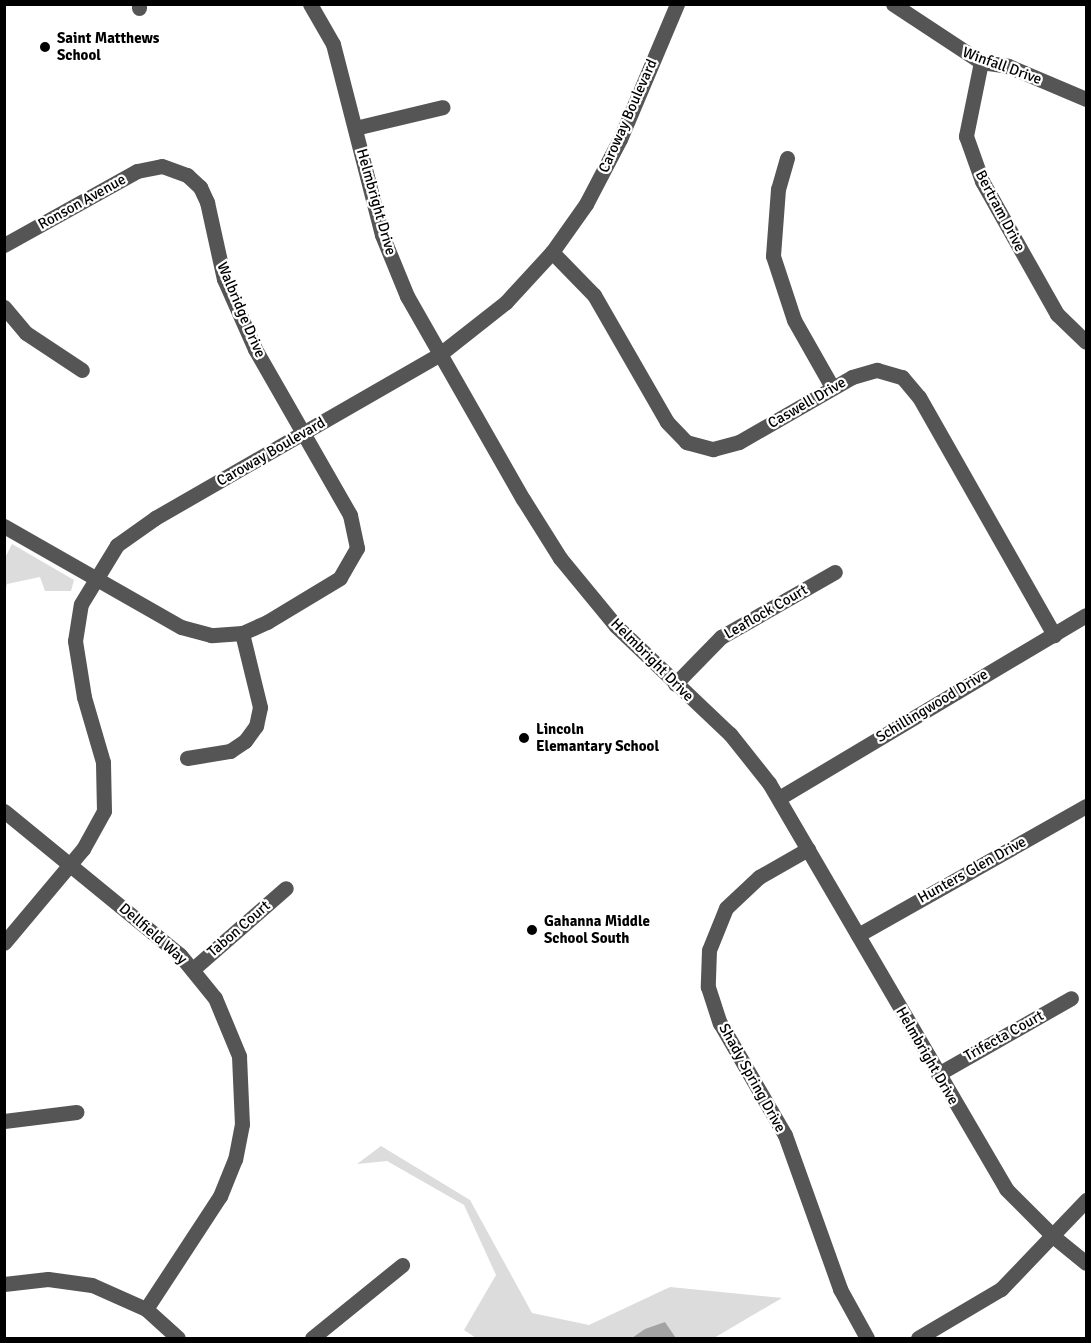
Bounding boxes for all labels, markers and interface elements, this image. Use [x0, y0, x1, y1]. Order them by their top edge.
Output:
place label: Saint Matthews School [57, 29, 160, 64]
marker: Saint Matthews School [38, 40, 52, 54]
street label: Winfall Drive [960, 43, 1044, 89]
street label: Caroway Boulevard [595, 56, 661, 176]
street label: Helmbright Drive [352, 147, 400, 257]
street label: Bertram Drive [971, 167, 1029, 255]
street label: Ronson Avenue [35, 170, 129, 234]
street label: Walbridge Drive [213, 259, 269, 361]
street label: Caswell Drive [765, 374, 849, 432]
street label: Caroway Boulevard [214, 414, 328, 490]
street label: Leaflock Court [721, 581, 811, 643]
street label: Helmbright Drive [607, 615, 697, 705]
street label: Schillingwood Drive [873, 665, 991, 747]
place label: Lincoln Elemantary School [536, 720, 659, 755]
marker: Lincoln Elemantary School [517, 731, 531, 745]
street label: Hunters Glen Drive [915, 833, 1029, 907]
street label: Tabon Court [204, 897, 274, 961]
street label: Dellfield Way [115, 900, 191, 968]
place label: Gahanna Middle School South [544, 912, 650, 947]
marker: Gahanna Middle School South [525, 923, 539, 937]
street label: Helmbright Drive [892, 1004, 962, 1108]
street label: Trifecta Court [961, 1007, 1047, 1065]
street label: Shady Spring Drive [715, 1021, 789, 1135]

